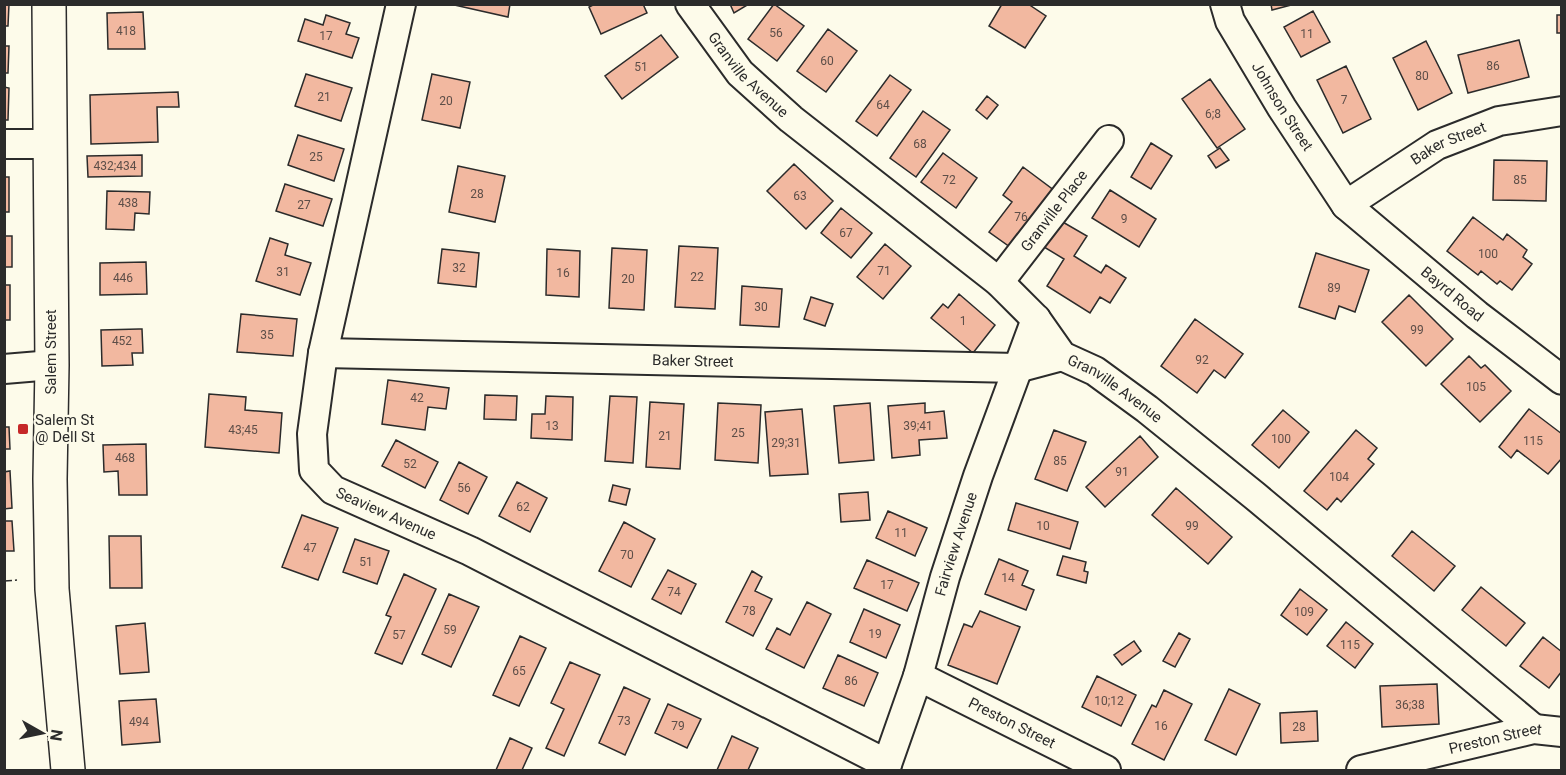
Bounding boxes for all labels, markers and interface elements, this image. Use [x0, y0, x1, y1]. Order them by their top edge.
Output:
house number: 418 [116, 24, 136, 38]
house number: 56 [769, 26, 783, 40]
house number: 11 [1300, 27, 1314, 41]
street label: Granville Avenue [704, 28, 792, 121]
house number: 17 [319, 29, 333, 43]
house number: 60 [820, 54, 834, 68]
street label: Johnson Street [1248, 59, 1317, 154]
house number: 86 [1486, 59, 1500, 73]
house number: 51 [634, 60, 648, 74]
house number: 80 [1415, 69, 1429, 83]
house number: 21 [317, 90, 331, 104]
house number: 7 [1341, 93, 1348, 107]
house number: 20 [439, 94, 453, 108]
house number: 64 [876, 98, 890, 112]
house number: 6;8 [1205, 107, 1221, 121]
street label: Baker Street [1407, 118, 1489, 169]
house number: 68 [913, 137, 927, 151]
house number: 25 [309, 150, 323, 164]
house number: 432;434 [93, 159, 137, 173]
street label: Granville Place [1017, 166, 1091, 255]
house number: 72 [942, 173, 956, 187]
house number: 85 [1513, 173, 1527, 187]
house number: 28 [470, 187, 484, 201]
house number: 63 [793, 189, 807, 203]
house number: 438 [118, 196, 138, 210]
house number: 27 [297, 198, 311, 212]
house number: 76 [1014, 210, 1028, 224]
house number: 9 [1121, 212, 1127, 226]
house number: 67 [839, 226, 853, 240]
house number: 100 [1478, 247, 1498, 261]
house number: 32 [452, 261, 466, 275]
street label: Bayrd Road [1417, 263, 1487, 326]
house number: 71 [877, 264, 891, 278]
house number: 31 [276, 265, 290, 279]
house number: 16 [556, 266, 570, 280]
house number: 22 [690, 270, 704, 284]
house number: 446 [113, 271, 133, 285]
house number: 20 [621, 272, 635, 286]
house number: 89 [1327, 281, 1341, 295]
house number: 30 [754, 300, 768, 314]
street label: Salem Street [42, 309, 60, 395]
house number: 1 [960, 314, 966, 328]
house number: 99 [1410, 323, 1424, 337]
house number: 35 [260, 328, 274, 342]
house number: 452 [112, 334, 132, 348]
street label: Baker Street [652, 351, 734, 371]
street label: Granville Avenue [1065, 351, 1166, 427]
house number: 92 [1195, 353, 1209, 367]
house number: 105 [1466, 380, 1486, 394]
house number: 42 [410, 391, 424, 405]
place label: Salem St @ Dell St [35, 411, 95, 446]
house number: 13 [545, 419, 559, 433]
house number: 39;41 [903, 419, 933, 433]
marker: Salem St @ Dell St [16, 422, 30, 436]
house number: 43;45 [228, 423, 258, 437]
house number: 25 [731, 426, 745, 440]
house number: 21 [658, 429, 672, 443]
house number: 100 [1271, 432, 1291, 446]
house number: 115 [1523, 434, 1543, 448]
house number: 29;31 [771, 436, 801, 450]
house number: 468 [115, 451, 135, 465]
house number: 85 [1053, 454, 1067, 468]
house number: 52 [403, 457, 417, 471]
house number: 91 [1115, 465, 1129, 479]
house number: 104 [1329, 470, 1349, 484]
house number: 56 [457, 481, 471, 495]
street label: Seaview Avenue [333, 483, 439, 544]
street label: Fairview Avenue [931, 490, 981, 598]
house number: 62 [516, 500, 530, 514]
house number: 10 [1036, 519, 1050, 533]
house number: 99 [1185, 519, 1199, 533]
house number: 11 [894, 526, 908, 540]
house number: 47 [303, 541, 317, 555]
house number: 70 [620, 548, 634, 562]
house number: 51 [359, 555, 373, 569]
house number: 14 [1001, 571, 1015, 585]
house number: 17 [880, 578, 894, 592]
house number: 74 [667, 585, 681, 599]
house number: 78 [742, 604, 756, 618]
house number: 109 [1294, 605, 1314, 619]
house number: 59 [443, 623, 457, 637]
house number: 19 [868, 627, 882, 641]
house number: 57 [392, 628, 406, 642]
house number: 115 [1340, 638, 1360, 652]
house number: 65 [512, 664, 526, 678]
house number: 86 [844, 674, 858, 688]
street label: Preston Street [965, 694, 1059, 752]
house number: 10;12 [1094, 694, 1124, 708]
house number: 36;38 [1395, 698, 1425, 712]
north arrow [12, 703, 72, 763]
house number: 73 [617, 714, 631, 728]
house number: 494 [129, 715, 149, 729]
house number: 79 [671, 719, 685, 733]
house number: 16 [1154, 719, 1168, 733]
house number: 28 [1292, 720, 1306, 734]
street label: Preston Street [1447, 720, 1543, 758]
text: N [46, 728, 67, 742]

